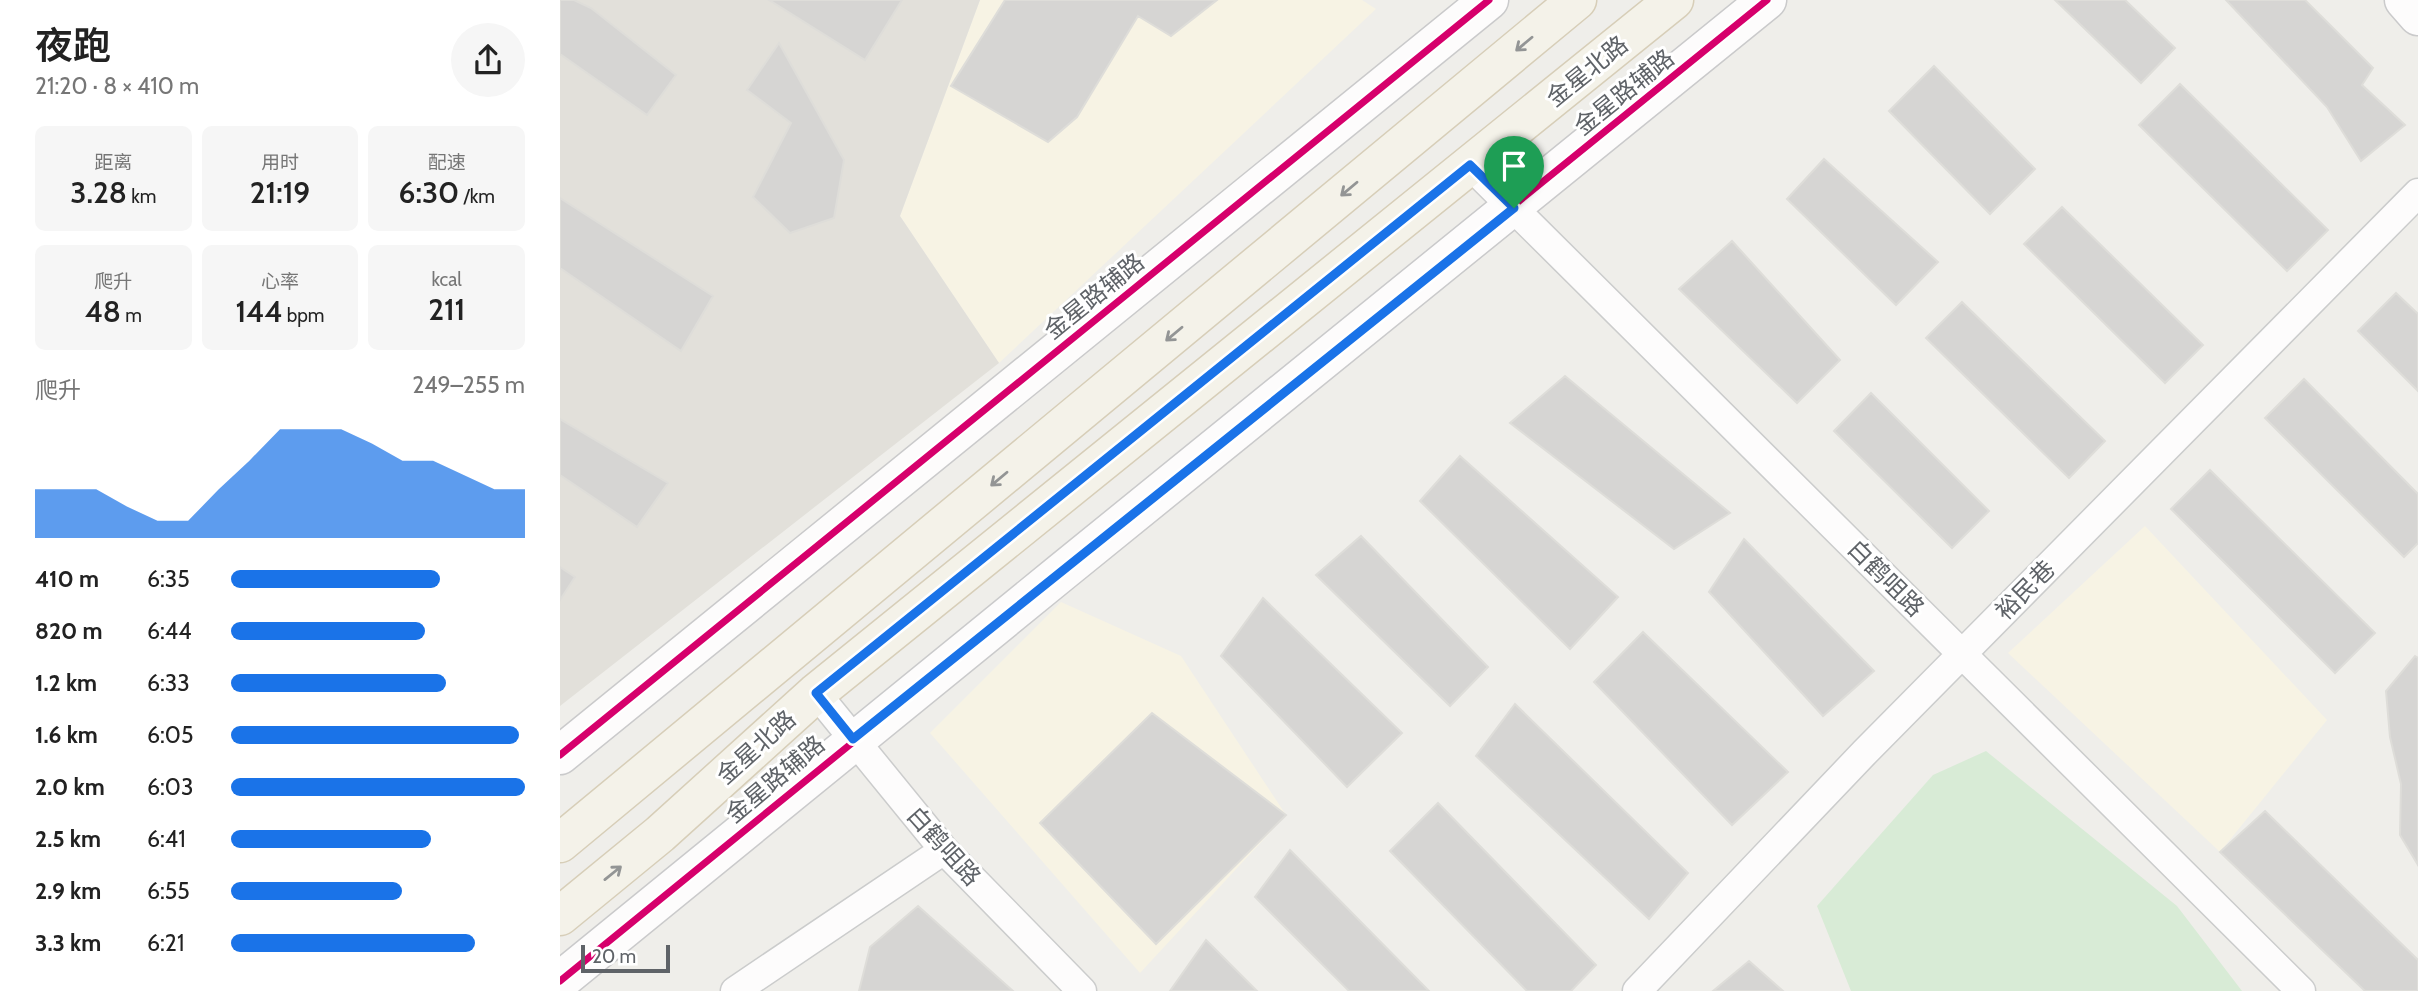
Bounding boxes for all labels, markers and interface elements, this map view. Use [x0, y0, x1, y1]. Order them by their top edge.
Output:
text: 夜跑 [35, 22, 111, 69]
button: share [451, 23, 525, 97]
street label: 金星北路 [1541, 30, 1633, 112]
one-way arrow [1515, 35, 1533, 51]
street label: 金星路辅路 [1568, 43, 1680, 141]
text: 21:20 · 8 × 410 m [35, 72, 199, 100]
pin [1484, 136, 1544, 208]
icon: arrive [1495, 147, 1533, 185]
text: 距离 [94, 151, 132, 174]
text: 用时 [261, 151, 299, 174]
text: 配速 [428, 151, 466, 174]
text: 3.28 [70, 174, 127, 211]
text: 21:19 [250, 174, 310, 211]
text: 6:30 [399, 174, 459, 211]
one-way arrow [1340, 181, 1358, 197]
text: km [127, 185, 156, 208]
text: /km [459, 185, 495, 208]
street label: 金星路辅路 [1038, 247, 1150, 345]
text: kcal [432, 268, 462, 291]
text: 爬升 [94, 270, 132, 293]
text: 心率 [261, 270, 299, 293]
text: 211 [428, 291, 465, 328]
text: 48 [85, 293, 121, 330]
text: 144 [235, 293, 282, 330]
text: m [121, 304, 142, 327]
text: bpm [282, 304, 325, 327]
one-way arrow [1165, 326, 1183, 342]
text: 249–255 m [412, 371, 525, 399]
text: 爬升 [35, 376, 81, 404]
one-way arrow [990, 471, 1008, 487]
street label: 白鹤咀路 [1842, 534, 1930, 622]
street label: 裕民巷 [1989, 554, 2061, 626]
text: 410 m [35, 565, 99, 593]
text: 6:35 [147, 565, 190, 593]
text: 820 m [35, 617, 102, 645]
text: 6:44 [147, 617, 191, 645]
text: 1.2 km [35, 669, 97, 697]
text: 6:33 [147, 669, 190, 697]
street label: 金星北路 [711, 704, 801, 790]
text: 1.6 km [35, 721, 98, 749]
text: 6:05 [147, 721, 193, 749]
street label: 金星路辅路 [720, 729, 830, 829]
text: 2.0 km [35, 773, 105, 801]
text: 6:03 [147, 773, 193, 801]
street label: 白鹤咀路 [901, 801, 987, 891]
text: 2.5 km [35, 825, 101, 853]
text: 6:41 [147, 825, 186, 853]
one-way arrow [603, 865, 621, 880]
text: 2.9 km [35, 877, 101, 905]
text: 6:55 [147, 877, 190, 905]
text: 3.3 km [35, 929, 101, 957]
text: 6:21 [147, 929, 184, 957]
scale bar [581, 942, 670, 974]
text: 20 m [592, 945, 636, 968]

